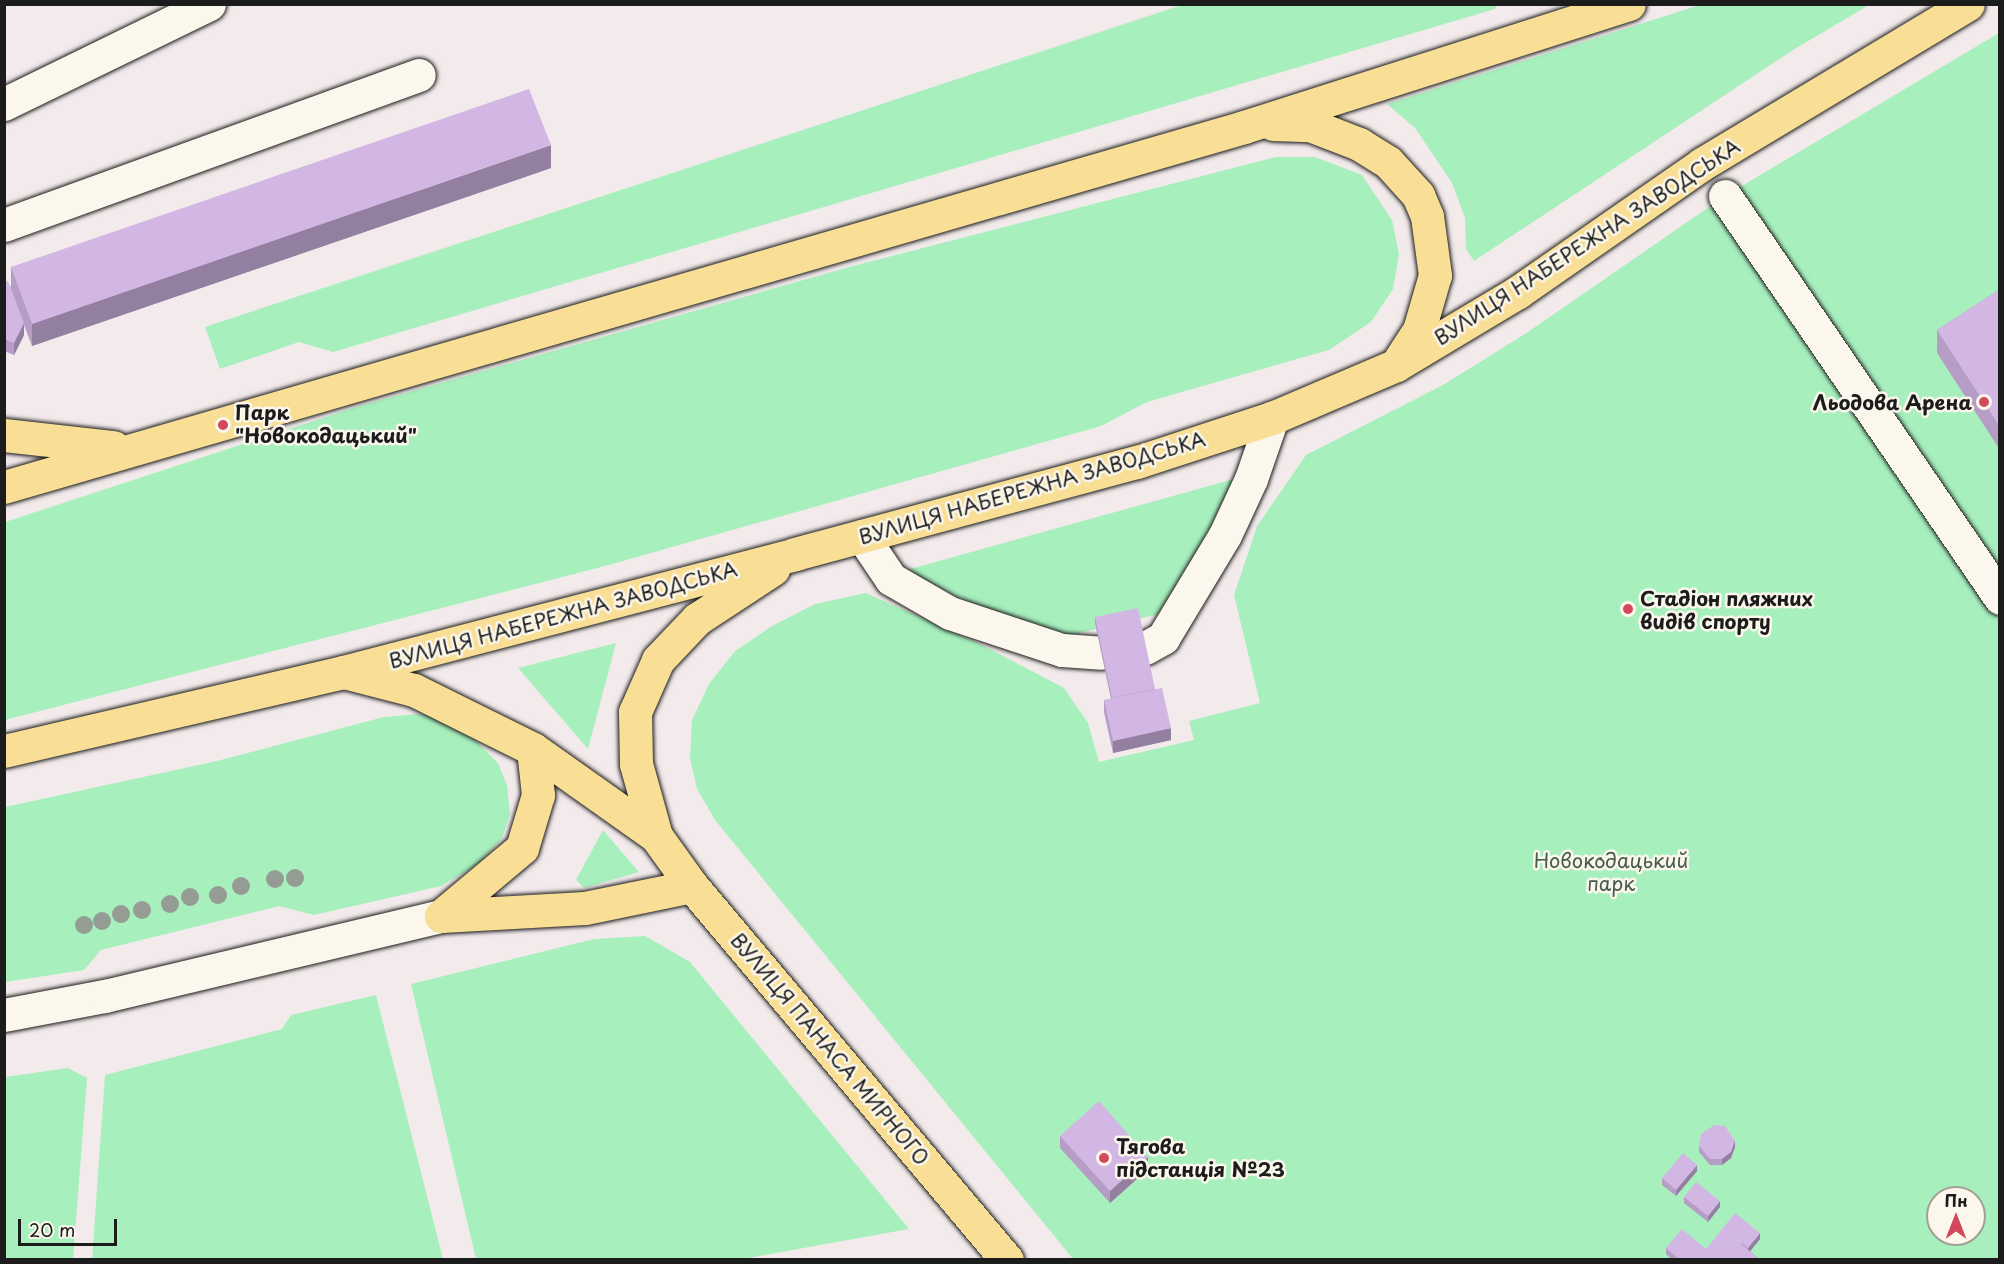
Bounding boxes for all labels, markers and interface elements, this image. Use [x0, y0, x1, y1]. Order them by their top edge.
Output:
street label: ВУЛИЦЯ НАБЕРЕЖНА ЗАВОДСЬКА [1430, 134, 1744, 350]
place label: Льодова Арена [1812, 390, 1972, 414]
marker: Льодова Арена [1977, 395, 1991, 409]
place label: Парк "Новокодацький" [235, 401, 417, 448]
marker: Парк "Новокодацький" [216, 418, 230, 432]
street label: ВУЛИЦЯ НАБЕРЕЖНА ЗАВОДСЬКА [856, 427, 1208, 549]
street label: ВУЛИЦЯ НАБЕРЕЖНА ЗАВОДСЬКА [386, 557, 740, 673]
place label: Стадіон пляжних видів спорту [1640, 586, 1815, 633]
marker: Стадіон пляжних видів спорту [1621, 602, 1635, 616]
park label: Новокодацький парк [1534, 848, 1688, 895]
street label: ВУЛИЦЯ ПАНАСА МИРНОГО [726, 928, 934, 1170]
place label: Тягова пiдстанцiя №23 [1116, 1134, 1285, 1181]
marker: Тягова пiдстанцiя №23 [1097, 1151, 1111, 1165]
north arrow [1926, 1186, 1986, 1246]
text: Пн [1944, 1188, 1968, 1212]
scale bar [21, 1207, 120, 1245]
text: 20 m [29, 1216, 75, 1243]

